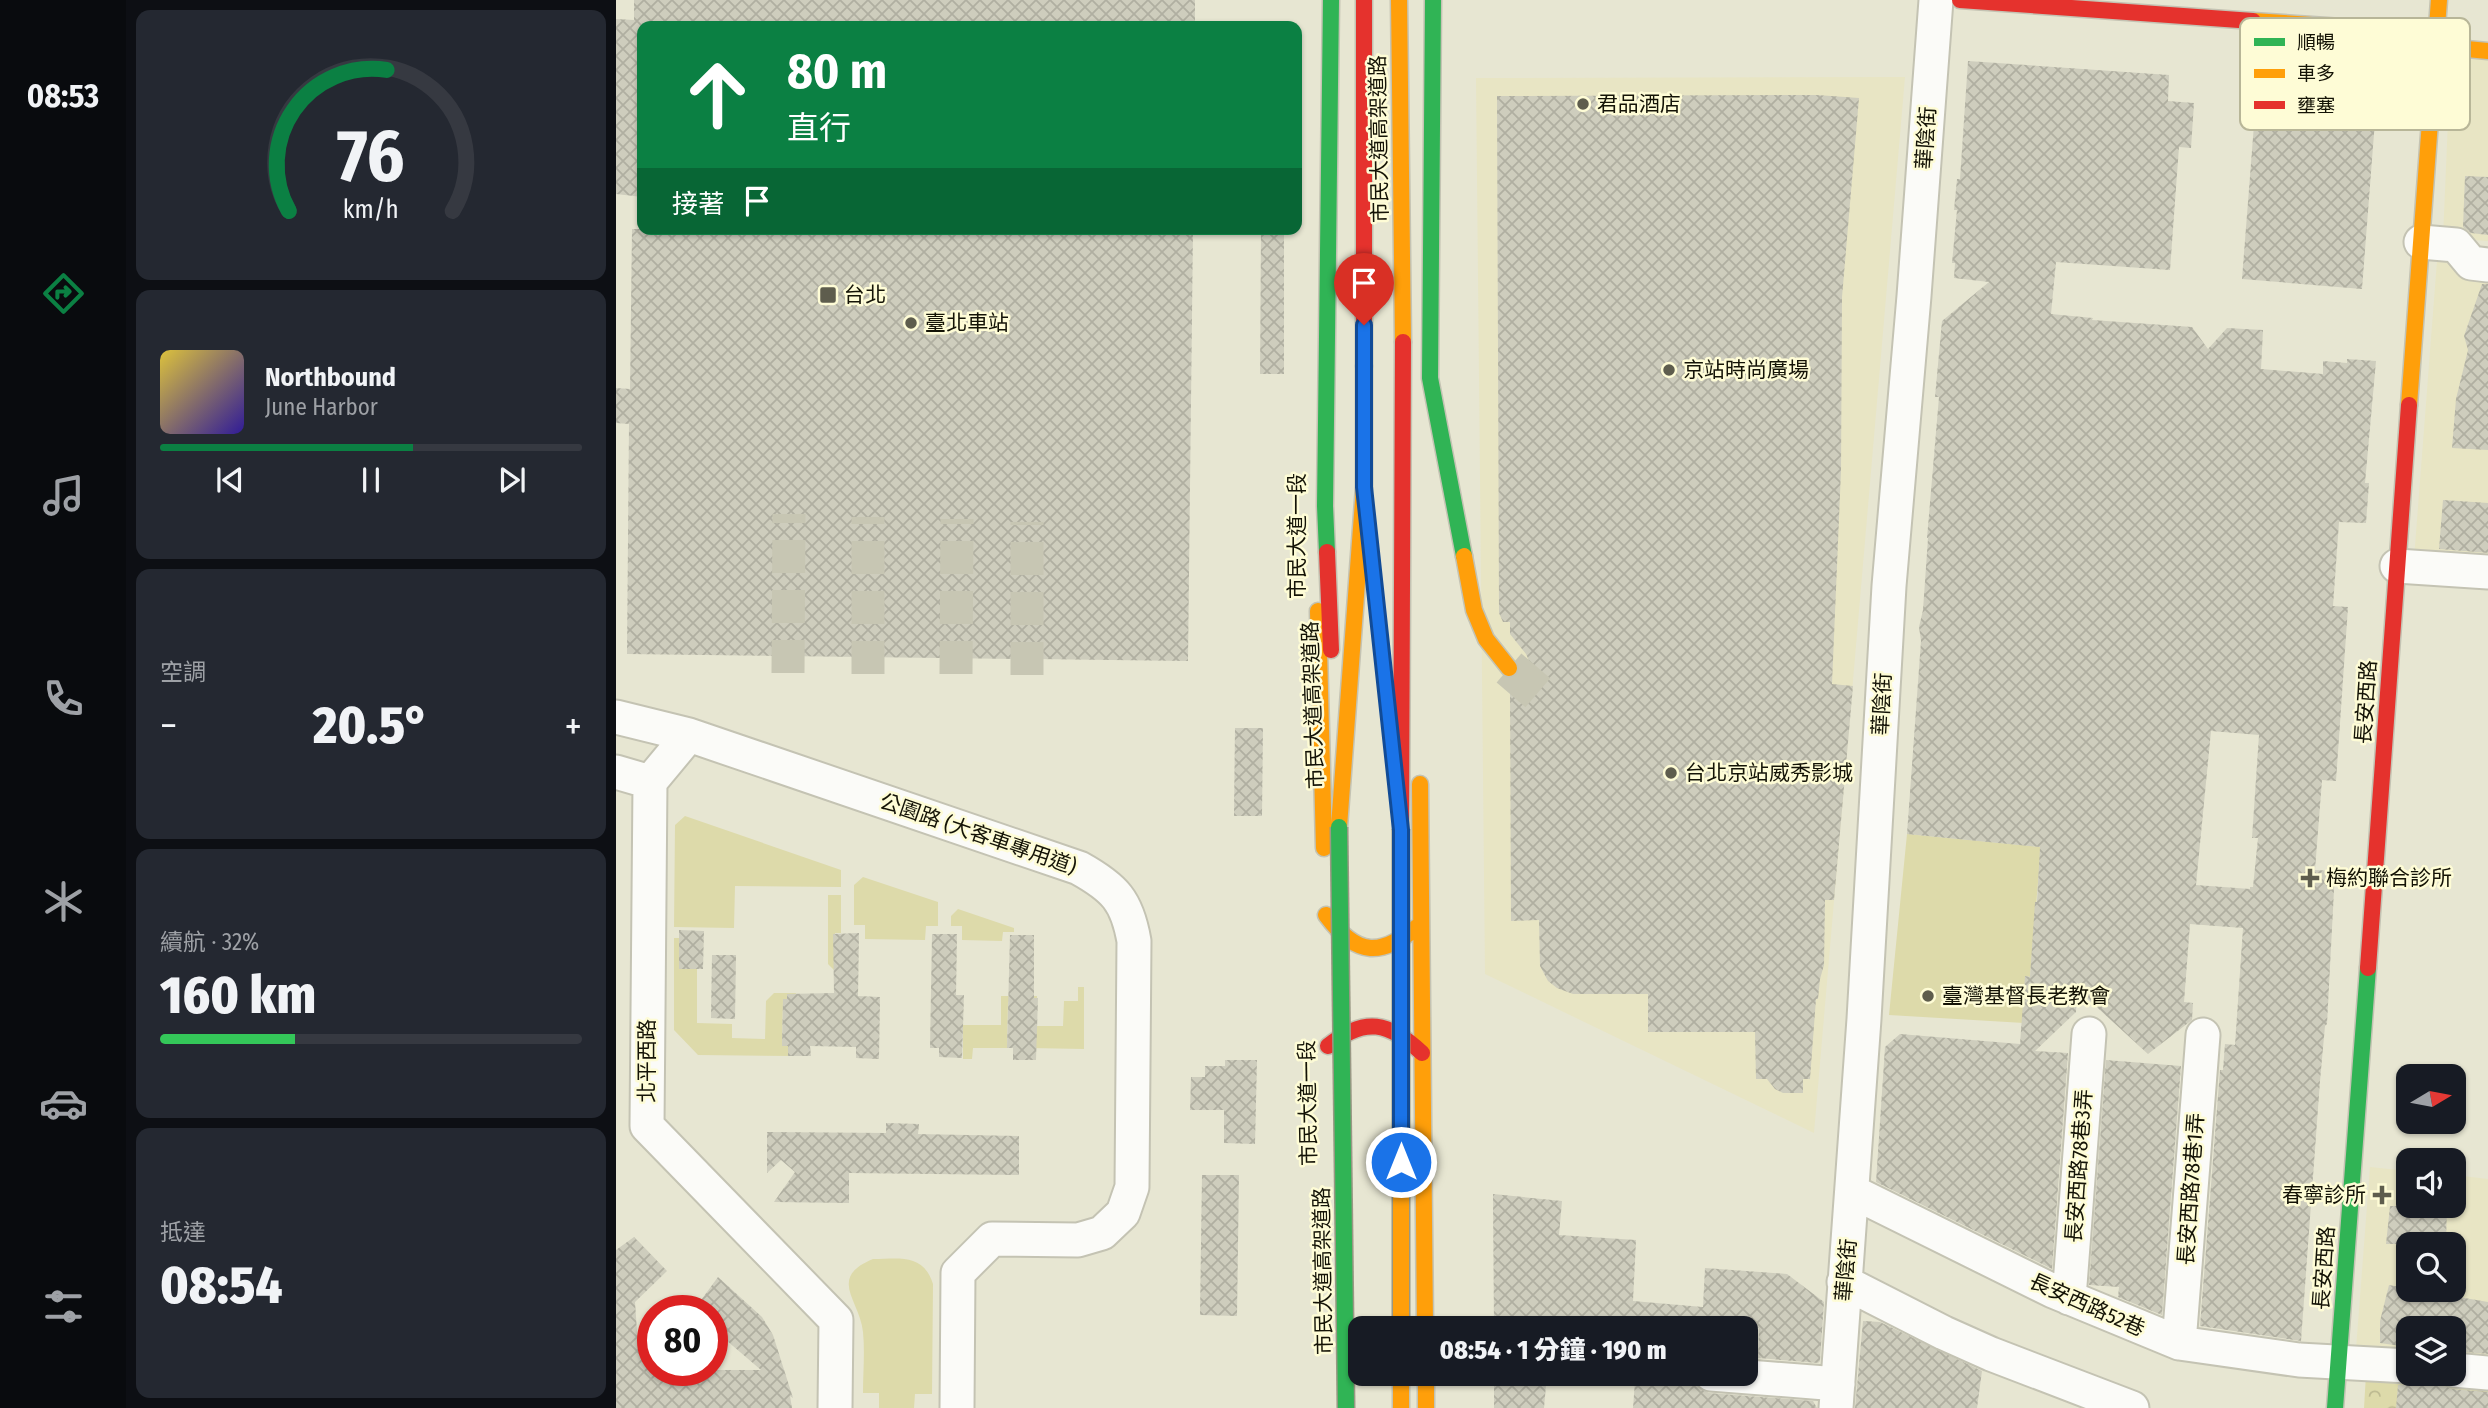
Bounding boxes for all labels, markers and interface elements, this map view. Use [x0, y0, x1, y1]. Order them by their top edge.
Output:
legend [2240, 18, 2470, 130]
text: 順暢 [2297, 31, 2335, 54]
text: 80 m [787, 42, 887, 101]
icon: ahead [672, 49, 763, 140]
street label: 市民大道高架道路 [1365, 55, 1393, 223]
text: 車多 [2297, 62, 2335, 85]
text: 08:53 [27, 77, 99, 115]
place label: 君品酒店 [1597, 91, 1681, 117]
text: 壅塞 [2297, 94, 2335, 117]
marker: 君品酒店 [1575, 96, 1591, 112]
street label: 華陰街 [1911, 106, 1941, 170]
text: 直行 [787, 109, 851, 147]
text: 76 [337, 113, 405, 200]
icon: arrive [738, 182, 776, 220]
text: 接著 [672, 189, 724, 220]
text: km/h [343, 195, 399, 225]
pin [1334, 253, 1394, 325]
icon: arrive [1345, 264, 1383, 302]
icon: directions [39, 269, 88, 318]
place label: 台北 [844, 282, 886, 308]
marker: 台北 [818, 285, 838, 305]
place label: 臺北車站 [925, 310, 1009, 336]
marker: 臺北車站 [903, 315, 919, 331]
place label: 京站時尚廣場 [1683, 357, 1809, 383]
text: Northbound [265, 362, 396, 393]
marker: 京站時尚廣場 [1661, 362, 1677, 378]
text: June Harbor [265, 393, 378, 421]
icon: previous [211, 461, 249, 499]
icon: pause [352, 461, 390, 499]
icon: next [493, 461, 531, 499]
icon: music [39, 471, 88, 520]
street label: 市民大道一段 [1284, 473, 1310, 599]
street label: 市民大道高架道路 [1297, 621, 1329, 789]
text: 空調 [160, 658, 206, 686]
street label: 長安西路 [2350, 659, 2382, 745]
street label: 華陰街 [1867, 672, 1897, 736]
icon: phone [39, 674, 88, 723]
text: 20.5° [313, 694, 429, 757]
text: − [160, 703, 177, 749]
text: + [565, 703, 582, 749]
place label: 台北京站威秀影城 [1685, 760, 1853, 786]
marker: 台北京站威秀影城 [1663, 765, 1679, 781]
street label: 公園路 (大客車專用道) [876, 788, 1080, 880]
place label: 梅約聯合診所 [2326, 865, 2452, 891]
marker: 梅約聯合診所 [2300, 868, 2320, 888]
icon: climate [39, 877, 88, 926]
text: 續航 · 32% [160, 928, 259, 956]
text: 160 km [160, 964, 316, 1027]
place label: 臺灣基督長老教會 [1942, 983, 2110, 1009]
marker: 臺灣基督長老教會 [1920, 988, 1936, 1004]
street label: 北平西路 [634, 1019, 660, 1103]
street label: 市民大道一段 [1294, 1040, 1322, 1166]
north arrow [2396, 1064, 2466, 1134]
map controls [2396, 1064, 2466, 1386]
icon: car [39, 1079, 88, 1128]
street label: 長安西路78巷3弄 [2061, 1088, 2097, 1244]
street label: 長安西路78巷1弄 [2173, 1112, 2209, 1266]
position arrow [1364, 1125, 1438, 1199]
button: sound [2396, 1148, 2466, 1218]
place label: 春寧診所 [2282, 1182, 2366, 1208]
marker: 春寧診所 [2372, 1185, 2392, 1205]
street label: 市民大道高架道路 [1309, 1187, 1337, 1355]
text: 抵達 [160, 1218, 206, 1246]
street label: 長安西路 [2308, 1225, 2340, 1311]
button: search [2396, 1232, 2466, 1302]
street label: 華陰街 [1830, 1237, 1862, 1303]
text: 08:54 [160, 1254, 283, 1317]
street label: 長安西路52巷 [2025, 1268, 2149, 1342]
icon: filters [39, 1282, 88, 1331]
speed limit sign: 80 [637, 1295, 728, 1386]
button: layers [2396, 1316, 2466, 1386]
text: 08:54 · 1 分鐘 · 190 m [1440, 1335, 1666, 1366]

